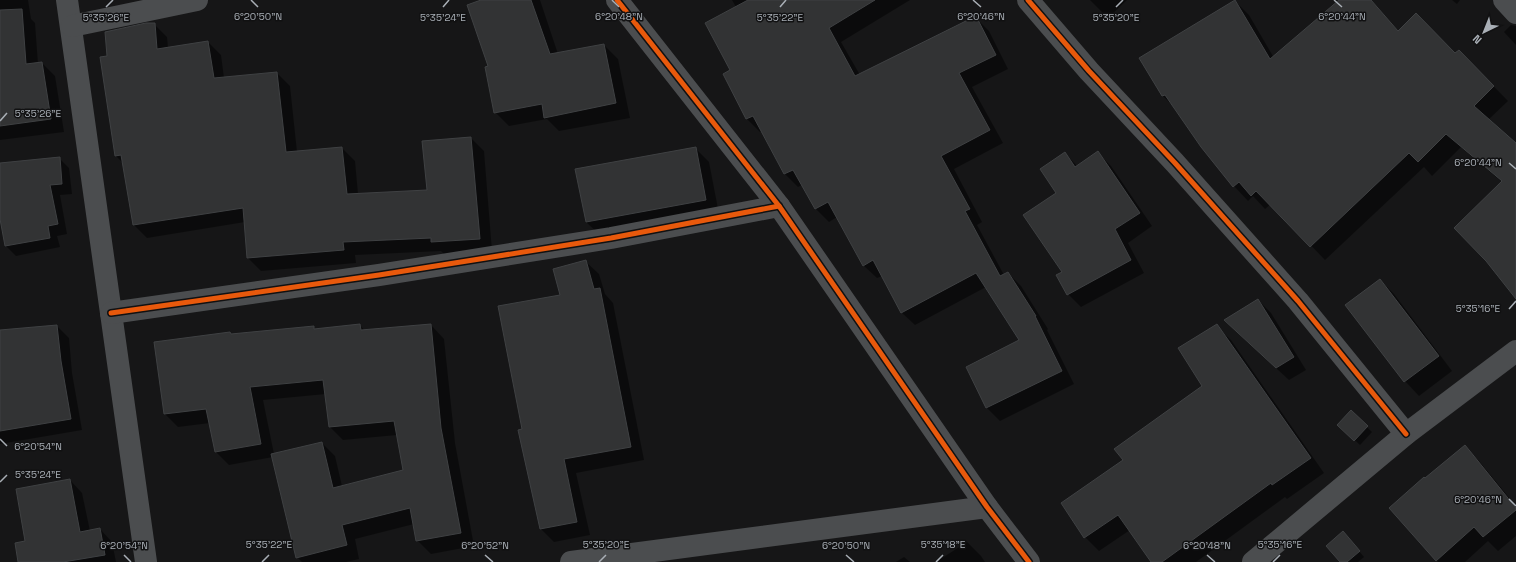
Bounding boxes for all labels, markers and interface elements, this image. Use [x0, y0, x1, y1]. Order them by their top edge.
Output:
text: 6°20'50"N [234, 10, 282, 23]
text: 6°20'48"N [595, 10, 643, 23]
text: 6°20'46"N [957, 10, 1005, 23]
text: 6°20'44"N [1318, 10, 1366, 23]
text: 5°35'26"E [83, 11, 130, 24]
text: 5°35'24"E [420, 11, 466, 24]
text: 5°35'22"E [757, 11, 804, 24]
text: 5°35'20"E [1093, 11, 1140, 24]
north arrow [1464, 12, 1504, 52]
text: N [1470, 32, 1485, 47]
text: 5°35'26"E [15, 107, 62, 120]
text: 6°20'44"N [1454, 156, 1502, 169]
text: 5°35'16"E [1456, 302, 1501, 315]
text: 6°20'54"N [14, 440, 62, 453]
text: 5°35'24"E [15, 468, 61, 481]
text: 6°20'46"N [1454, 493, 1502, 506]
text: 5°35'22"E [246, 538, 293, 551]
text: 5°35'20"E [583, 538, 630, 551]
text: 5°35'18"E [921, 538, 966, 551]
text: 5°35'16"E [1258, 538, 1303, 551]
text: 6°20'54"N [100, 539, 148, 552]
text: 6°20'52"N [461, 539, 509, 552]
text: 6°20'50"N [822, 539, 870, 552]
text: 6°20'48"N [1183, 539, 1231, 552]

